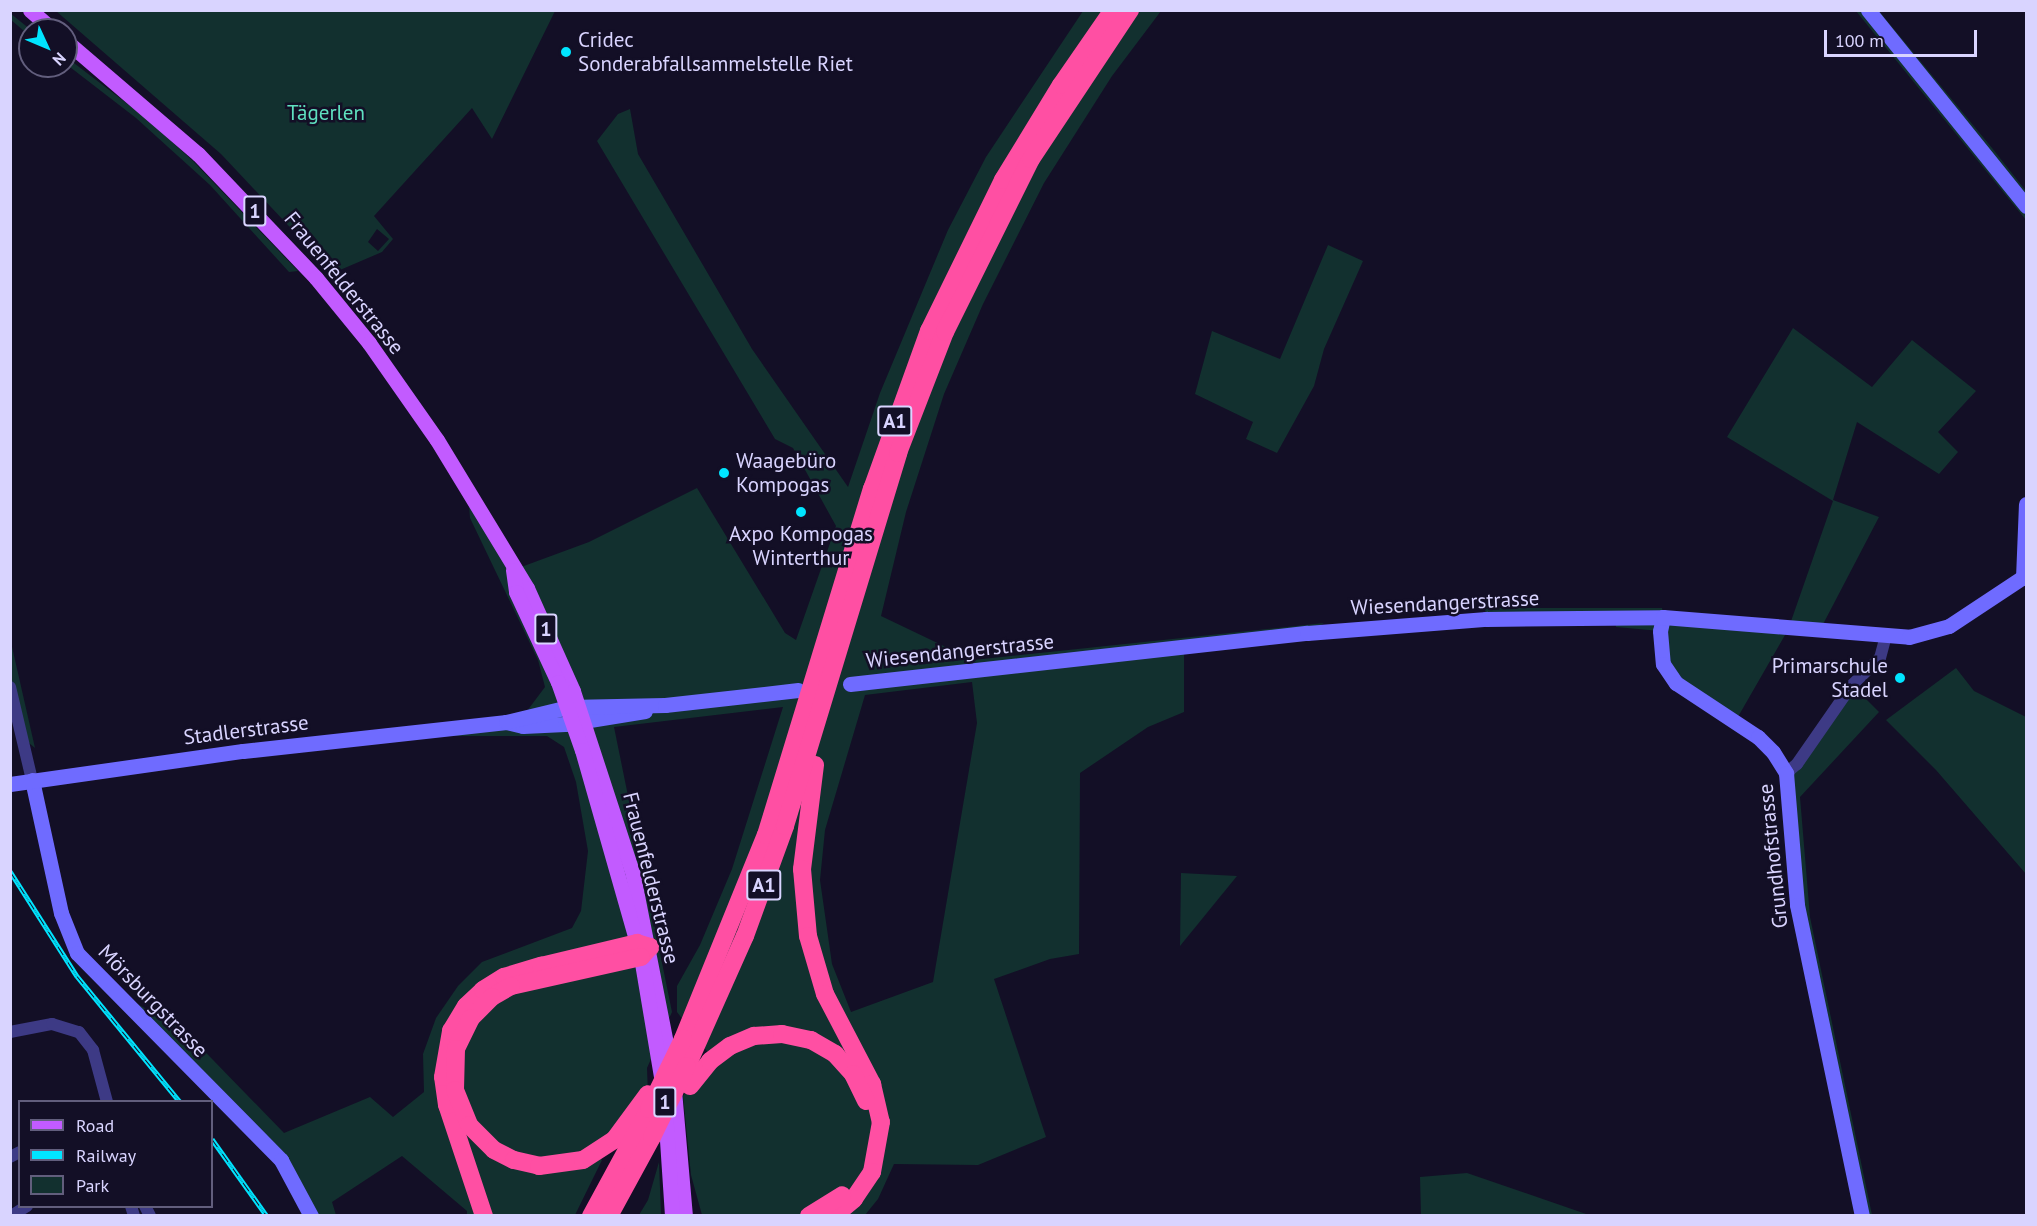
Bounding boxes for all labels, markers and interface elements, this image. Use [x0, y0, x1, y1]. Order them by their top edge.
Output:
north arrow [18, 18, 78, 78]
scale bar [1827, 18, 1980, 56]
place label: Cridec Sonderabfallsammelstelle Riet [578, 27, 853, 77]
text: 100 m [1835, 29, 1884, 52]
marker: Cridec Sonderabfallsammelstelle Riet [559, 45, 573, 59]
text: N [49, 48, 70, 70]
park label: Tägerlen [287, 100, 365, 126]
road number: 1 [243, 194, 267, 228]
street label: Frauenfelderstrasse [279, 207, 409, 359]
road number: A1 [877, 404, 913, 438]
place label: Waagebüro Kompogas [736, 448, 836, 498]
marker: Waagebüro Kompogas [717, 466, 731, 480]
marker: Axpo Kompogas Winterthur [794, 505, 808, 519]
place label: Axpo Kompogas Winterthur [729, 521, 873, 571]
street label: Wiesendangerstrasse [1350, 585, 1540, 621]
road number: 1 [534, 612, 558, 646]
street label: Wiesendangerstrasse [865, 629, 1055, 673]
place label: Primarschule Stadel [1772, 653, 1888, 703]
marker: Primarschule Stadel [1893, 671, 1907, 685]
street label: Stadlerstrasse [182, 710, 310, 750]
street label: Grundhofstrasse [1753, 783, 1793, 929]
street label: Frauenfelderstrasse [617, 790, 685, 966]
road number: A1 [746, 868, 782, 902]
street label: Mörsburgstrasse [93, 939, 213, 1063]
road number: 1 [653, 1085, 677, 1119]
legend [18, 1100, 213, 1208]
text: Road [76, 1114, 114, 1137]
text: Railway [76, 1144, 136, 1167]
text: Park [76, 1174, 109, 1197]

